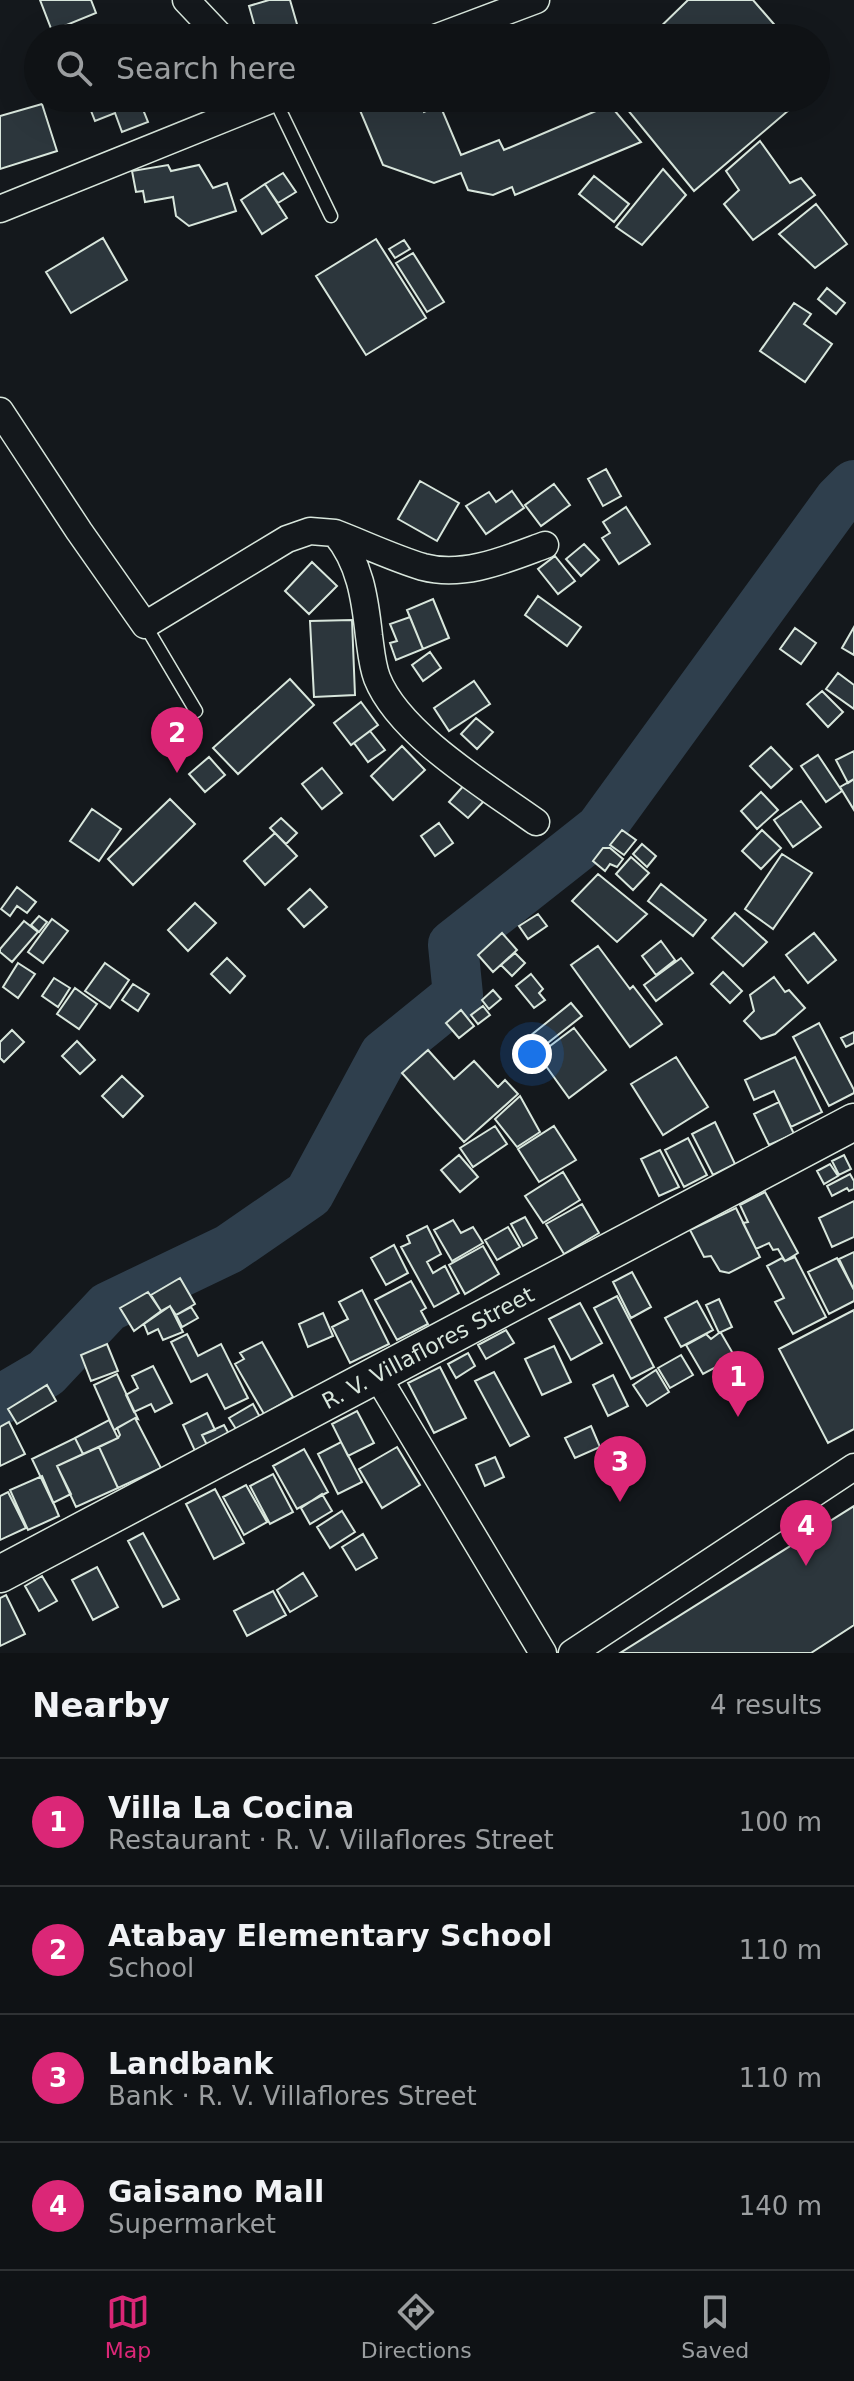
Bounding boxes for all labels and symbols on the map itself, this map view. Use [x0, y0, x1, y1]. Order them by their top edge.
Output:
pin: 2 [151, 707, 203, 773]
your location [512, 1034, 552, 1074]
street label: R. V. Villaflores Street [318, 1281, 538, 1414]
pin: 1 [712, 1351, 764, 1417]
pin: 3 [594, 1436, 646, 1502]
pin: 4 [780, 1500, 832, 1566]

